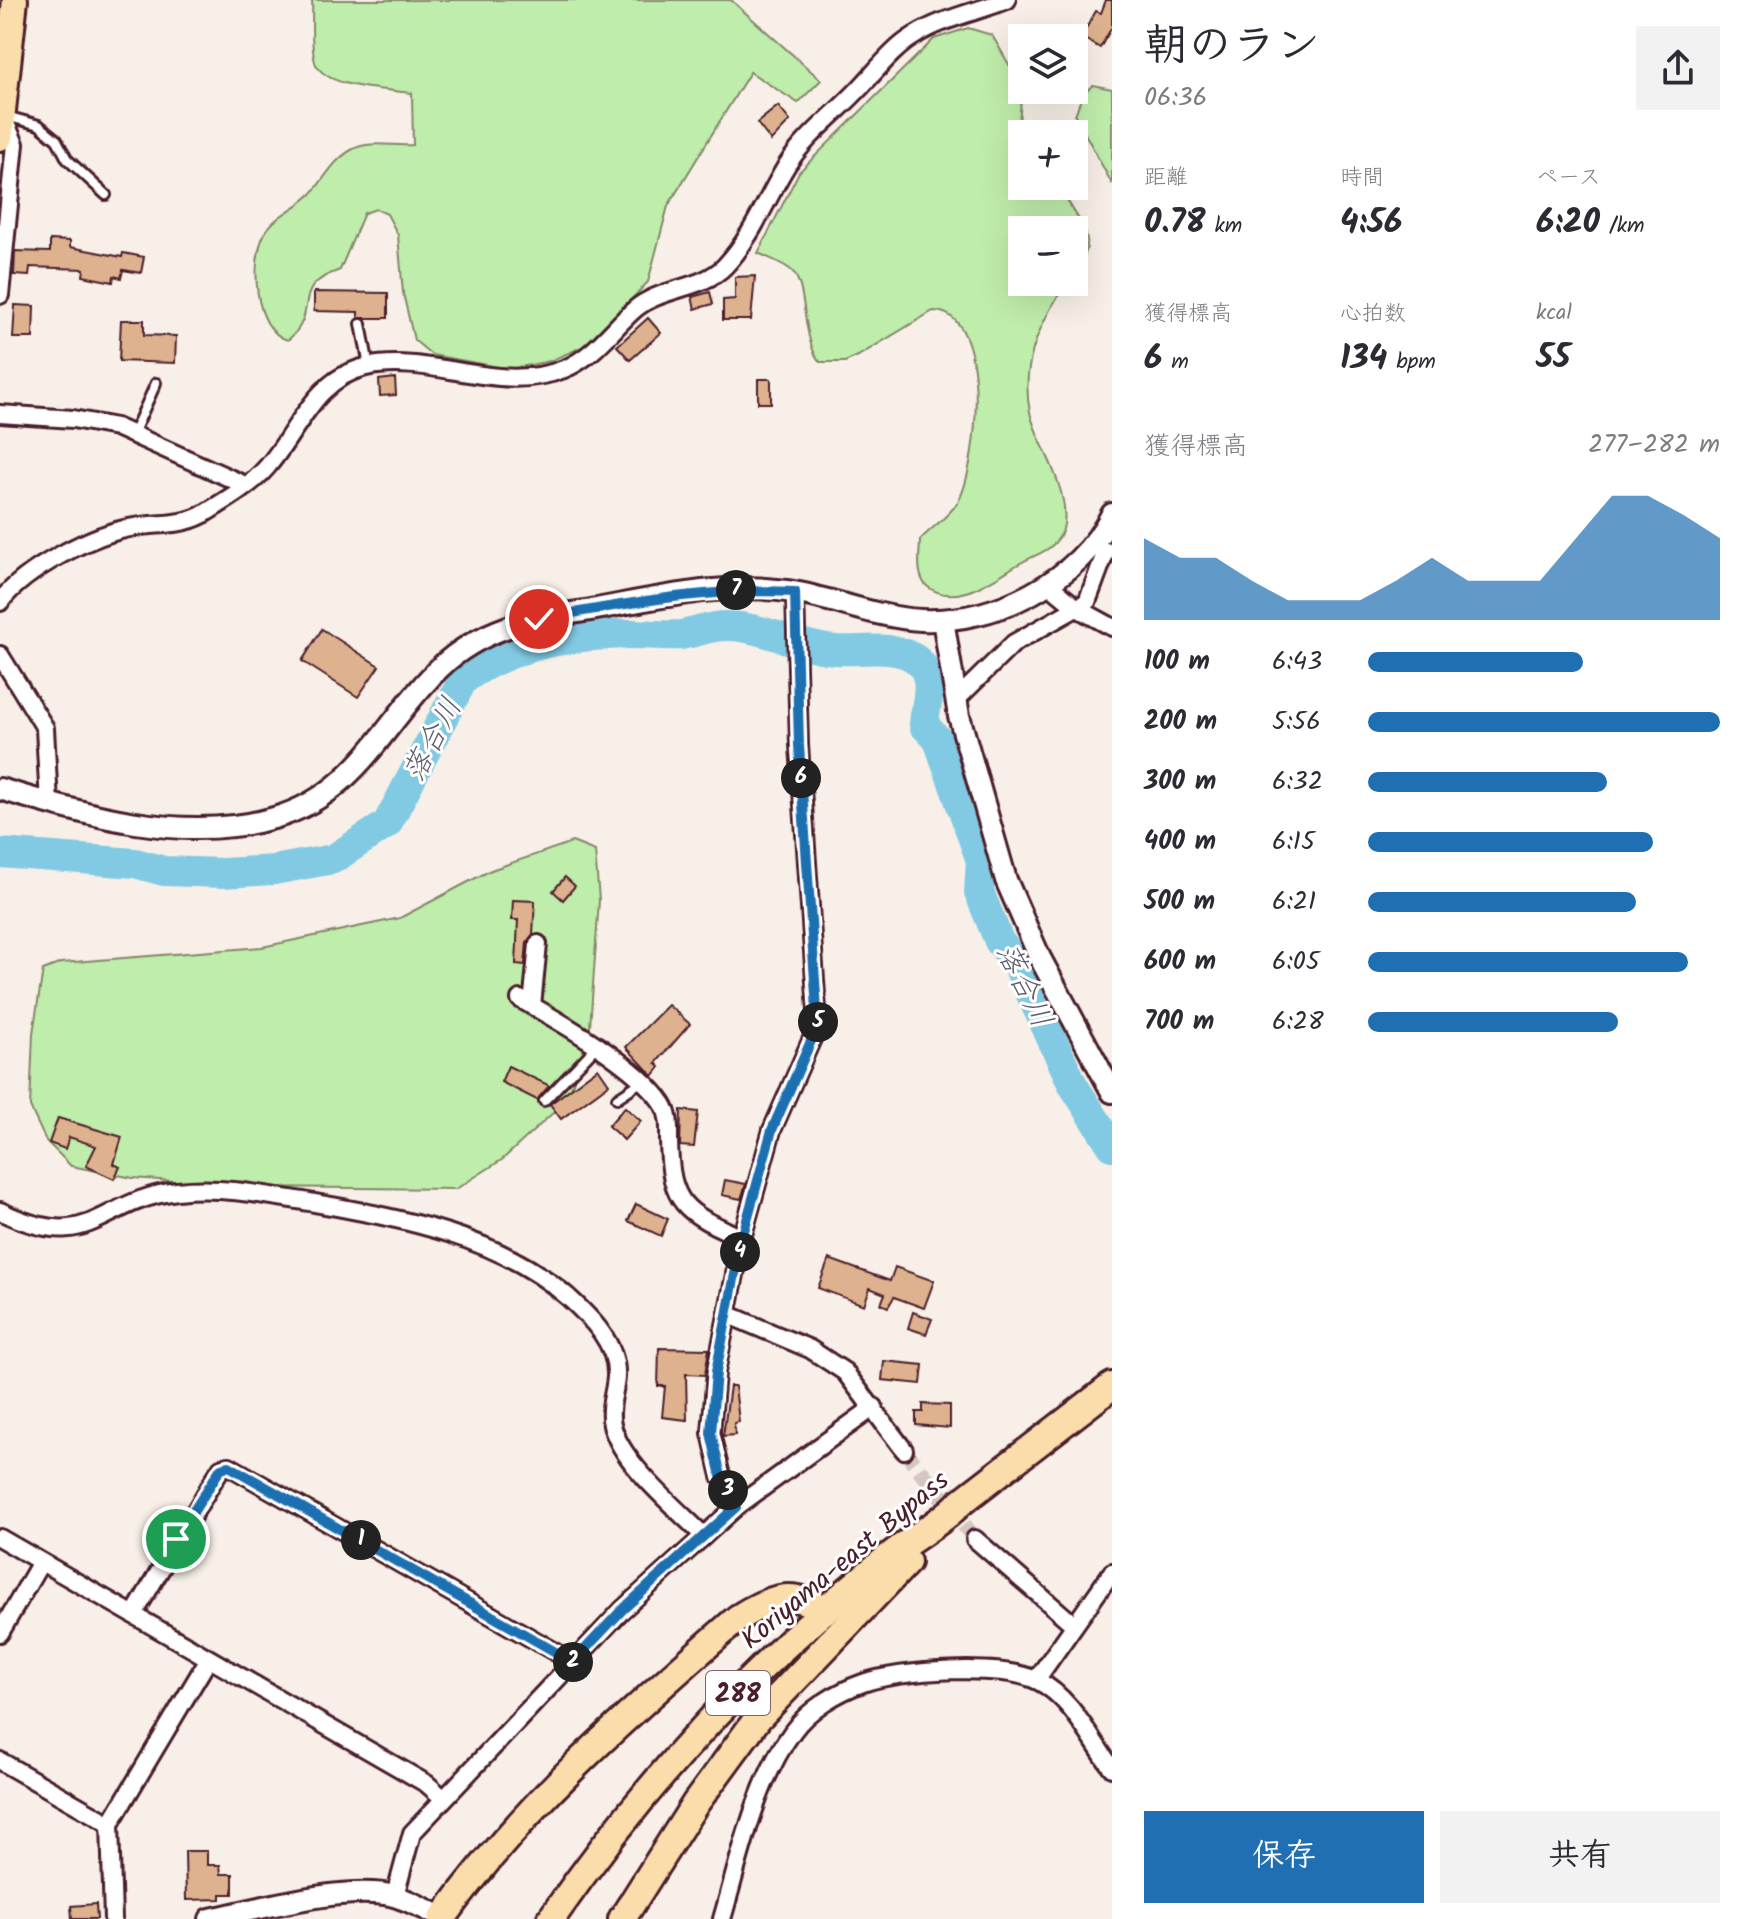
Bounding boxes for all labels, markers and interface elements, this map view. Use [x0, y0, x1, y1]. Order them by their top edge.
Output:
text: 朝のラン [1144, 12, 1320, 82]
map controls [1008, 24, 1088, 296]
button: layers [1008, 24, 1088, 104]
button: share [1636, 26, 1720, 110]
text: 06:36 [1144, 77, 1207, 119]
button: + [1008, 120, 1088, 200]
text: 距離 [1144, 161, 1188, 196]
text: 時間 [1340, 161, 1384, 196]
text: ペース [1536, 161, 1601, 196]
text: 0.78 [1144, 196, 1206, 250]
text: 4:56 [1340, 196, 1403, 250]
text: 6:20 [1536, 196, 1600, 250]
text: km [1206, 209, 1242, 244]
text: /km [1600, 209, 1645, 244]
button: − [1008, 216, 1088, 296]
text: kcal [1536, 296, 1572, 331]
text: 獲得標高 [1144, 297, 1232, 332]
text: 心拍数 [1340, 297, 1406, 332]
text: 55 [1536, 331, 1570, 385]
text: 6 [1144, 332, 1162, 386]
text: 134 [1340, 332, 1387, 386]
text: m [1162, 345, 1189, 380]
text: bpm [1387, 345, 1436, 380]
text: 277–282 m [1588, 424, 1720, 466]
text: 獲得標高 [1144, 426, 1248, 468]
pin: 7 [716, 570, 756, 610]
text: 7 [731, 572, 741, 607]
pin [505, 585, 573, 653]
icon: check [517, 597, 561, 641]
text: 100 m [1144, 641, 1210, 683]
text: 6:43 [1272, 641, 1322, 683]
water label: 落合川 [391, 689, 476, 791]
text: 200 m [1144, 701, 1217, 743]
text: 5:56 [1272, 701, 1321, 743]
pin: 6 [781, 758, 821, 798]
text: 6 [795, 760, 807, 795]
text: 300 m [1144, 761, 1216, 803]
text: 6:32 [1272, 761, 1323, 803]
text: 400 m [1144, 821, 1216, 863]
text: 6:15 [1272, 821, 1315, 863]
text: 500 m [1144, 881, 1215, 923]
text: 6:21 [1272, 881, 1316, 923]
water label: 落合川 [982, 935, 1065, 1037]
text: 600 m [1144, 941, 1216, 983]
text: 6:05 [1272, 941, 1320, 983]
text: 700 m [1144, 1001, 1214, 1043]
text: 6:28 [1272, 1001, 1324, 1043]
pin: 5 [798, 1002, 838, 1042]
text: 5 [812, 1004, 824, 1039]
pin: 4 [720, 1232, 760, 1272]
text: 4 [734, 1234, 746, 1269]
street label: Koriyama-east Bypass [731, 1460, 960, 1662]
pin: 3 [708, 1470, 748, 1510]
text: 3 [722, 1472, 734, 1507]
pin [142, 1505, 210, 1573]
icon: arrive [154, 1517, 198, 1561]
pin: 1 [341, 1520, 381, 1560]
text: 1 [358, 1522, 364, 1557]
pin: 2 [553, 1642, 593, 1682]
text: 2 [567, 1644, 579, 1679]
road number: 288 [706, 1671, 770, 1715]
button: 保存 [1144, 1811, 1424, 1903]
button: 共有 [1440, 1811, 1720, 1903]

